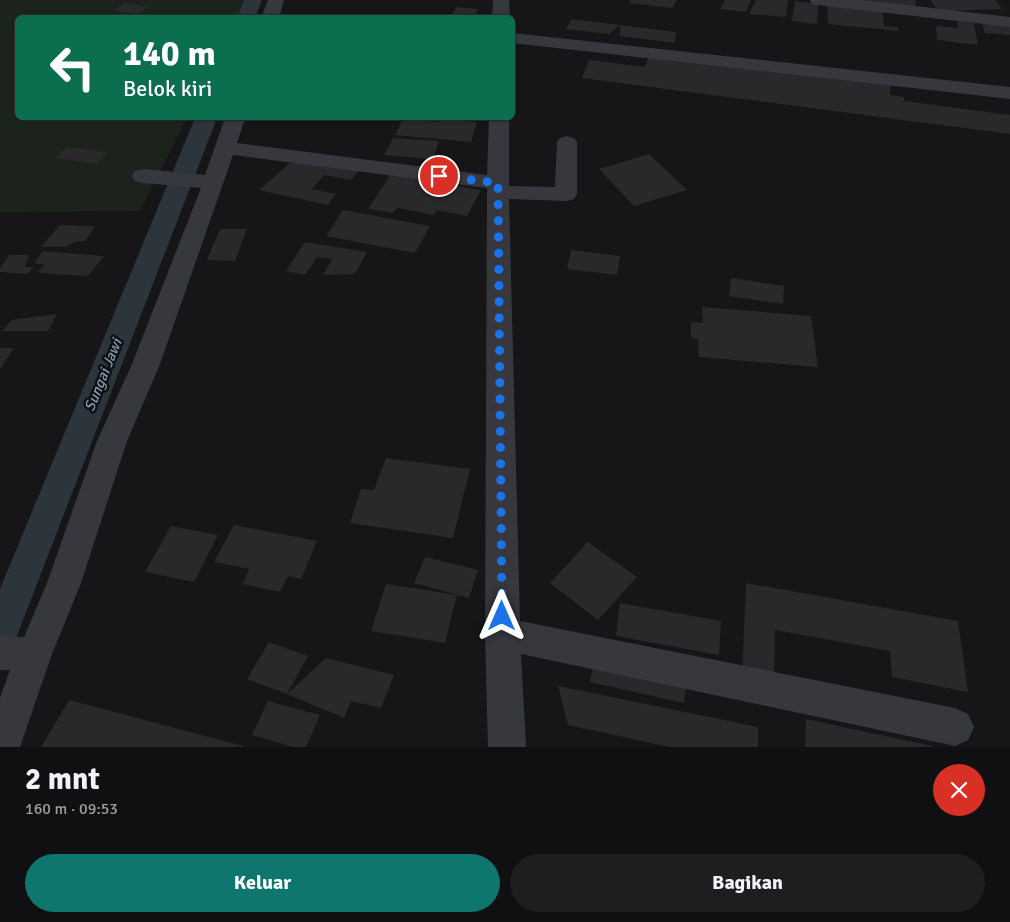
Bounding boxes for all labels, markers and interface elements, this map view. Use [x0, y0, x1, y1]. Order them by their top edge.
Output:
text: 140 m [123, 32, 216, 75]
icon: left [40, 35, 105, 100]
text: Belok kiri [123, 75, 212, 102]
pin [418, 155, 460, 197]
icon: arrive [425, 162, 453, 190]
water label: Sungai Jawi [80, 334, 126, 414]
position arrow [475, 589, 527, 641]
text: 2 mnt [25, 761, 100, 798]
button: close [933, 764, 985, 816]
text: 160 m · 09:53 [25, 799, 118, 819]
button: Keluar [25, 854, 500, 912]
button: Bagikan [510, 854, 985, 912]

